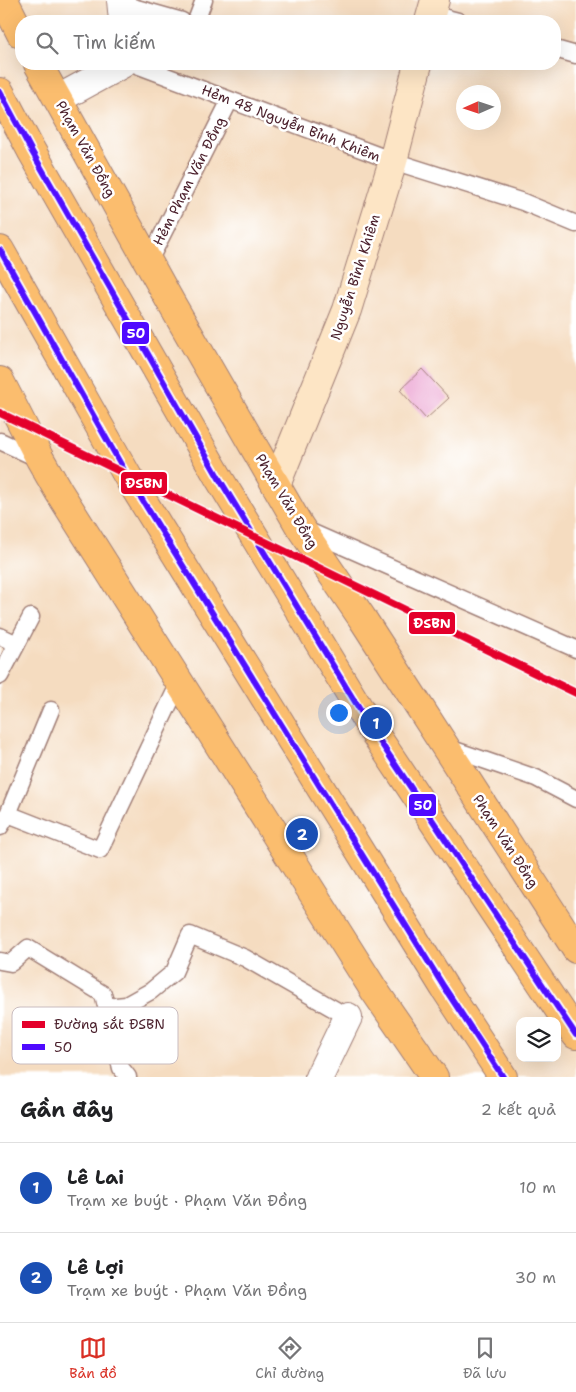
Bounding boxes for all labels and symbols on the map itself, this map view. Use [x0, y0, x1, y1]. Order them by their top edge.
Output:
street label: Hẻm 48 Nguyễn Bỉnh Khiêm [199, 81, 383, 165]
north arrow [456, 85, 501, 130]
street label: Phạm Văn Đồng [52, 98, 120, 200]
street label: Hẻm Phạm Văn Đồng [149, 113, 229, 249]
street label: Nguyễn Bỉnh Khiêm [326, 212, 384, 342]
line badge: 50 [121, 321, 150, 345]
text: 50 [127, 324, 145, 342]
street label: Phạm Văn Đồng [252, 450, 322, 552]
line badge: ĐSBN [120, 471, 168, 495]
text: ĐSBN [125, 474, 163, 492]
line badge: ĐSBN [408, 611, 456, 635]
text: ĐSBN [413, 614, 451, 632]
your location [326, 700, 352, 726]
pin: 1 [360, 704, 392, 742]
street label: Phạm Văn Đồng [469, 791, 543, 891]
line badge: 50 [408, 793, 437, 817]
text: 50 [414, 796, 432, 814]
pin: 2 [286, 815, 318, 853]
legend [12, 1007, 178, 1064]
text: Đường sắt ĐSBN [54, 1015, 165, 1033]
text: 50 [54, 1038, 72, 1056]

